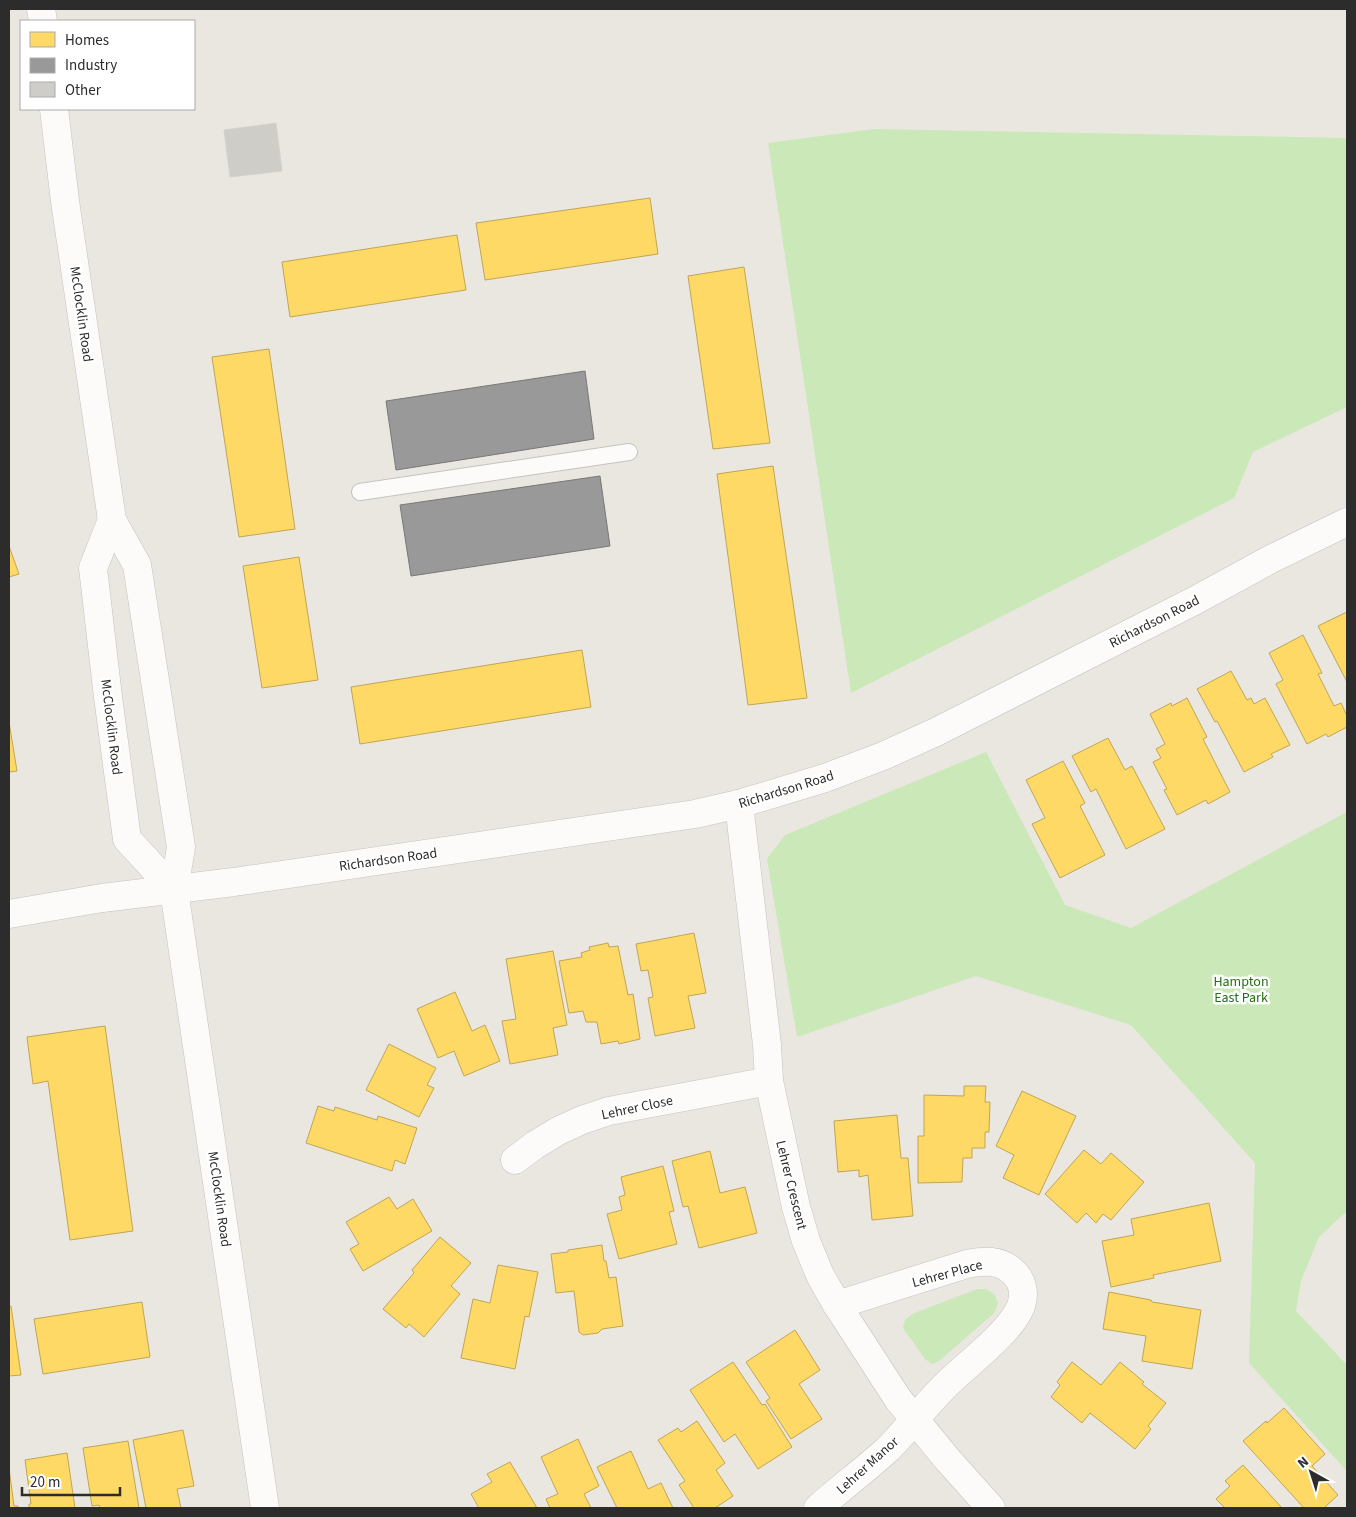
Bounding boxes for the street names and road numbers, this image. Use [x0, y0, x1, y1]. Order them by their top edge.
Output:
street label: McClocklin Road [64, 265, 98, 363]
street label: Richardson Road [1106, 591, 1203, 653]
street label: McClocklin Road [95, 678, 127, 776]
street label: Richardson Road [736, 766, 837, 814]
street label: Richardson Road [338, 843, 439, 877]
street label: Lehrer Close [600, 1091, 675, 1125]
street label: Lehrer Crescent [770, 1138, 812, 1232]
street label: McClocklin Road [202, 1150, 236, 1248]
street label: Lehrer Place [910, 1255, 985, 1293]
street label: Lehrer Manor [832, 1432, 903, 1499]

